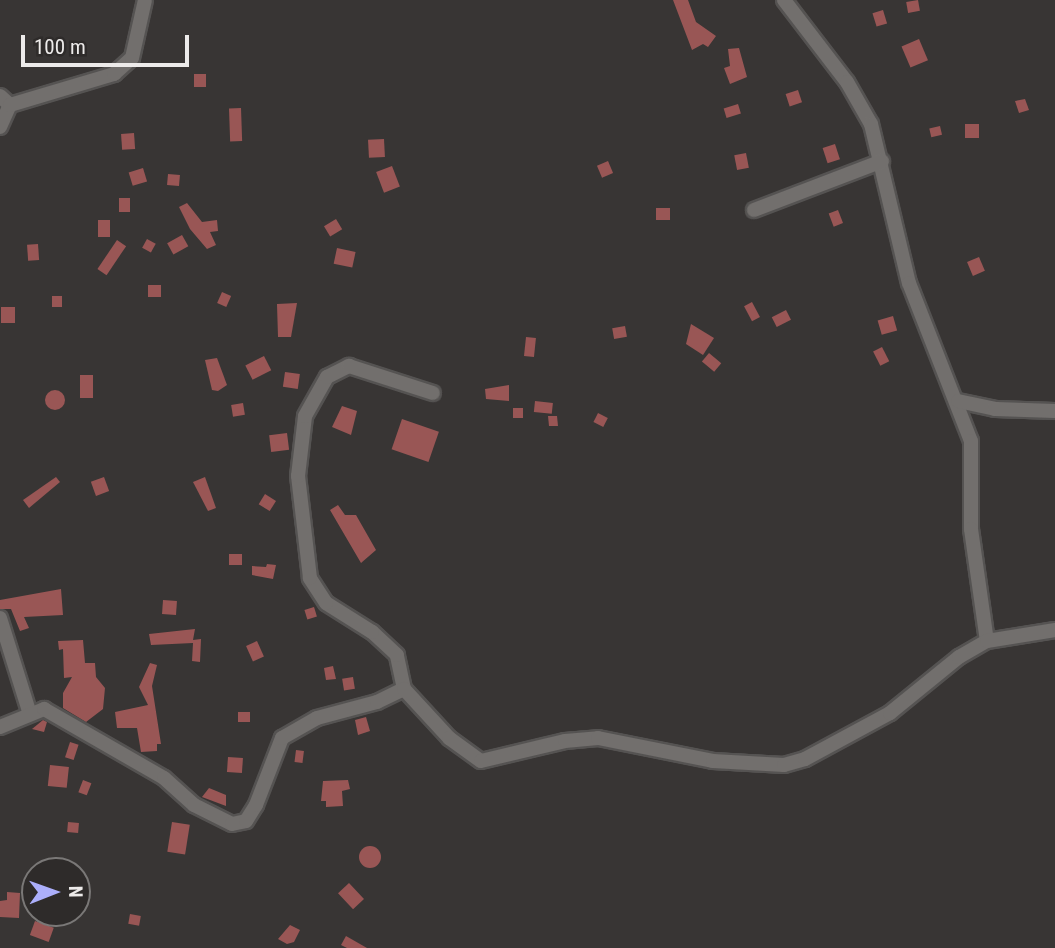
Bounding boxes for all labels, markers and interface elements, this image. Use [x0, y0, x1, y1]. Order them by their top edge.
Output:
scale bar [24, 21, 192, 65]
text: 100 m [34, 35, 86, 59]
north arrow [21, 857, 91, 927]
text: N [64, 886, 87, 898]

